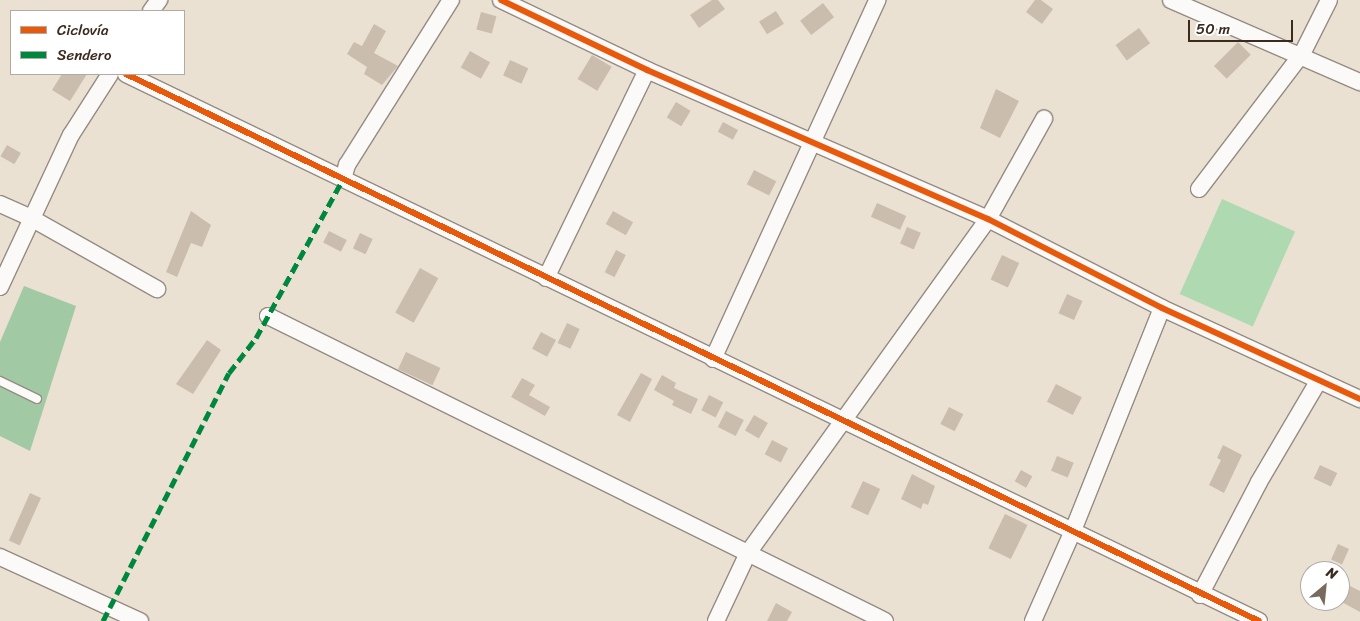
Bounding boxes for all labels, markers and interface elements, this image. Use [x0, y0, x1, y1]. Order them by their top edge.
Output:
legend [10, 10, 185, 75]
scale bar [1190, 10, 1295, 42]
text: 50 m [1196, 16, 1230, 42]
text: Ciclovía [57, 17, 109, 43]
text: Sendero [57, 42, 111, 68]
text: N [1322, 560, 1342, 587]
north arrow [1300, 561, 1350, 611]

